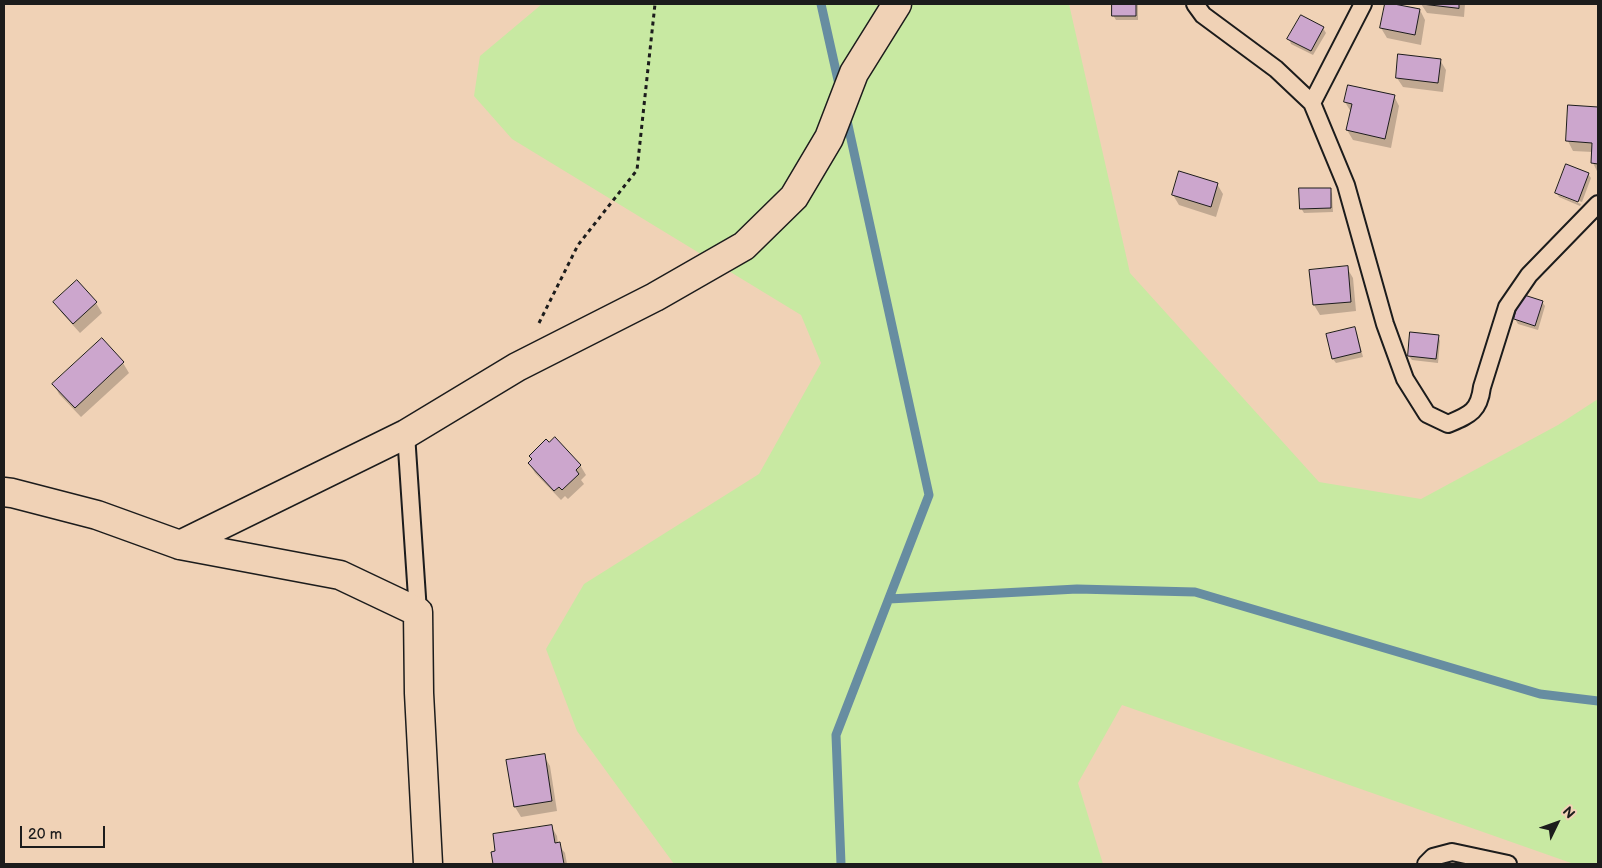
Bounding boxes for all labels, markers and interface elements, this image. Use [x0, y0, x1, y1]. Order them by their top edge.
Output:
north arrow [1532, 798, 1582, 848]
text: N [1559, 803, 1578, 822]
scale bar [22, 816, 108, 848]
text: 20 m [28, 825, 62, 844]

